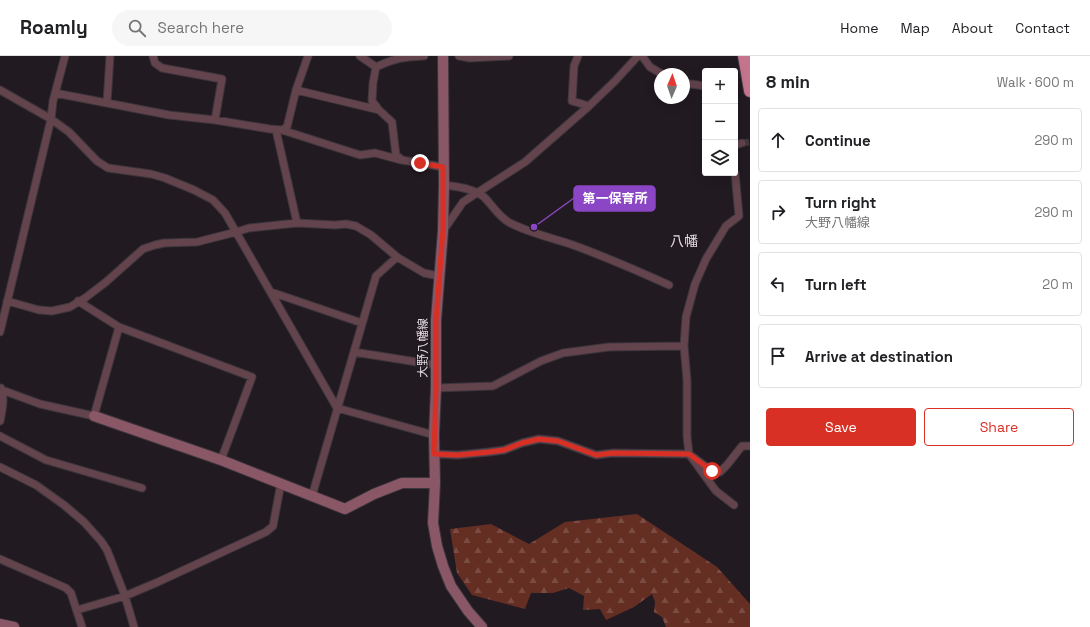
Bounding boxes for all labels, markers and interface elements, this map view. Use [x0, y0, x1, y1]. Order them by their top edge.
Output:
search box [112, 10, 392, 46]
text: Roamly [20, 15, 88, 40]
icon: search [126, 17, 148, 39]
text: Search here [158, 18, 244, 37]
text: Home [840, 19, 878, 37]
text: Map [900, 19, 930, 37]
text: About [952, 19, 993, 37]
text: Contact [1015, 19, 1070, 37]
north arrow [654, 68, 690, 104]
map controls [702, 68, 738, 176]
button: + [702, 68, 738, 104]
text: 8 min [766, 71, 810, 93]
text: Walk · 600 m [997, 74, 1074, 91]
button: − [702, 104, 738, 140]
icon: ahead [767, 129, 789, 151]
text: Continue [805, 131, 871, 150]
text: 290 m [1034, 132, 1073, 149]
button: layers [702, 140, 738, 176]
route end [411, 154, 429, 172]
callout: 第一保育所 [574, 186, 655, 211]
text: 第一保育所 [582, 190, 648, 207]
text: Turn right [805, 193, 876, 212]
icon: right [767, 201, 789, 223]
text: 290 m [1034, 204, 1073, 221]
text: 大野八幡線 [805, 214, 870, 231]
district label: 八幡 [670, 232, 698, 250]
icon: left [767, 273, 789, 295]
text: Turn left [805, 275, 867, 294]
text: 20 m [1042, 276, 1073, 293]
street label: 大野八幡線 [415, 318, 431, 378]
icon: arrive [767, 345, 789, 367]
text: Arrive at destination [805, 347, 953, 366]
button: Save [766, 408, 916, 446]
button: Share [924, 408, 1074, 446]
route start [703, 462, 721, 480]

